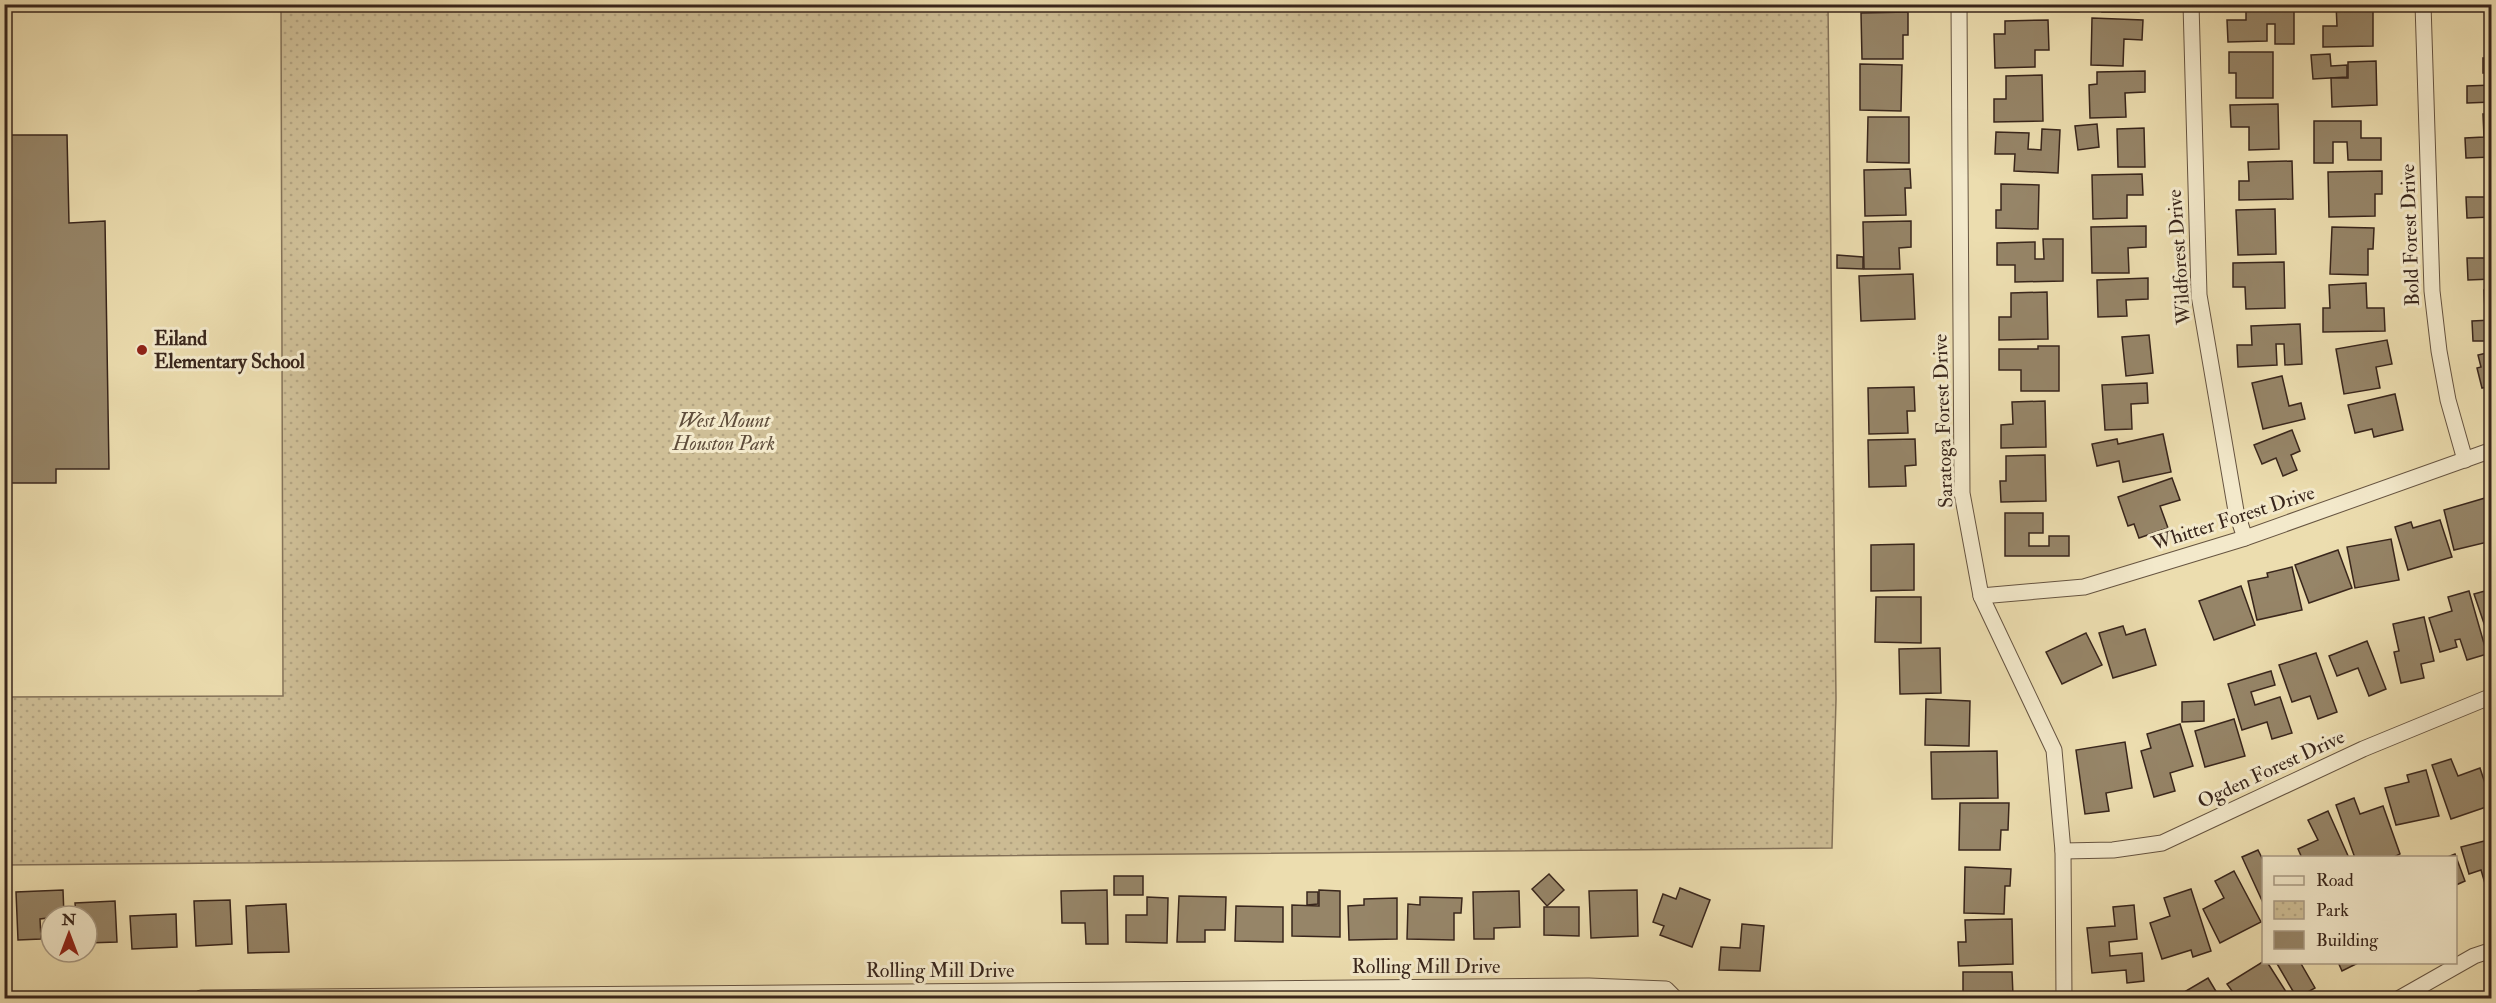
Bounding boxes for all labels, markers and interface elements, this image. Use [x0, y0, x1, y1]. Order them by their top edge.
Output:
street label: Bold Forest Drive [2395, 163, 2425, 307]
street label: Wildforest Drive [2162, 188, 2196, 327]
place label: Eiland Elementary School [154, 326, 306, 375]
street label: Saratoga Forest Drive [1927, 334, 1959, 508]
marker: Eiland Elementary School [135, 343, 149, 357]
park label: West Mount Houston Park [672, 408, 775, 456]
street label: Whitter Forest Drive [2147, 480, 2318, 556]
street label: Ogden Forest Drive [2193, 724, 2349, 814]
legend [2262, 856, 2457, 964]
text: Road [2316, 869, 2354, 892]
text: Park [2316, 899, 2349, 922]
north arrow [39, 904, 99, 964]
text: N [61, 910, 77, 930]
text: Building [2316, 929, 2379, 952]
street label: Rolling Mill Drive [1352, 954, 1500, 979]
street label: Rolling Mill Drive [866, 958, 1014, 983]

